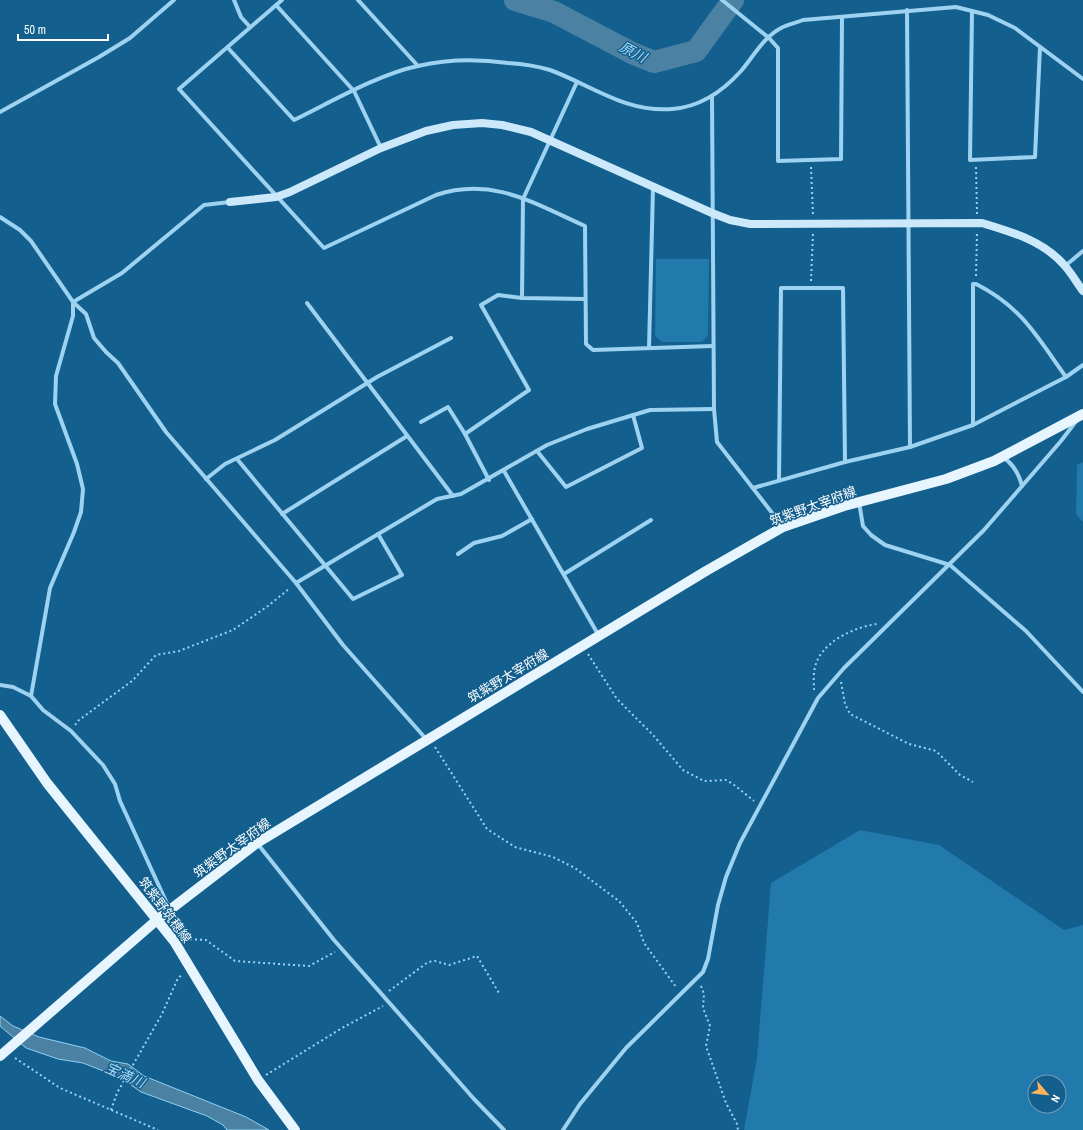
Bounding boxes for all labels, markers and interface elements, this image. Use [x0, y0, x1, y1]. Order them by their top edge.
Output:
scale bar [18, 16, 108, 42]
text: 50 m [24, 22, 46, 38]
water label: 原川 [616, 38, 651, 67]
street label: 筑紫野太宰府線 [767, 482, 859, 530]
street label: 筑紫野太宰府線 [465, 645, 551, 707]
street label: 筑紫野太宰府線 [190, 814, 274, 882]
street label: 筑紫野筑穂線 [135, 874, 195, 946]
water label: 宝満川 [102, 1058, 150, 1093]
north arrow [1027, 1074, 1067, 1114]
text: N [1048, 1093, 1064, 1105]

